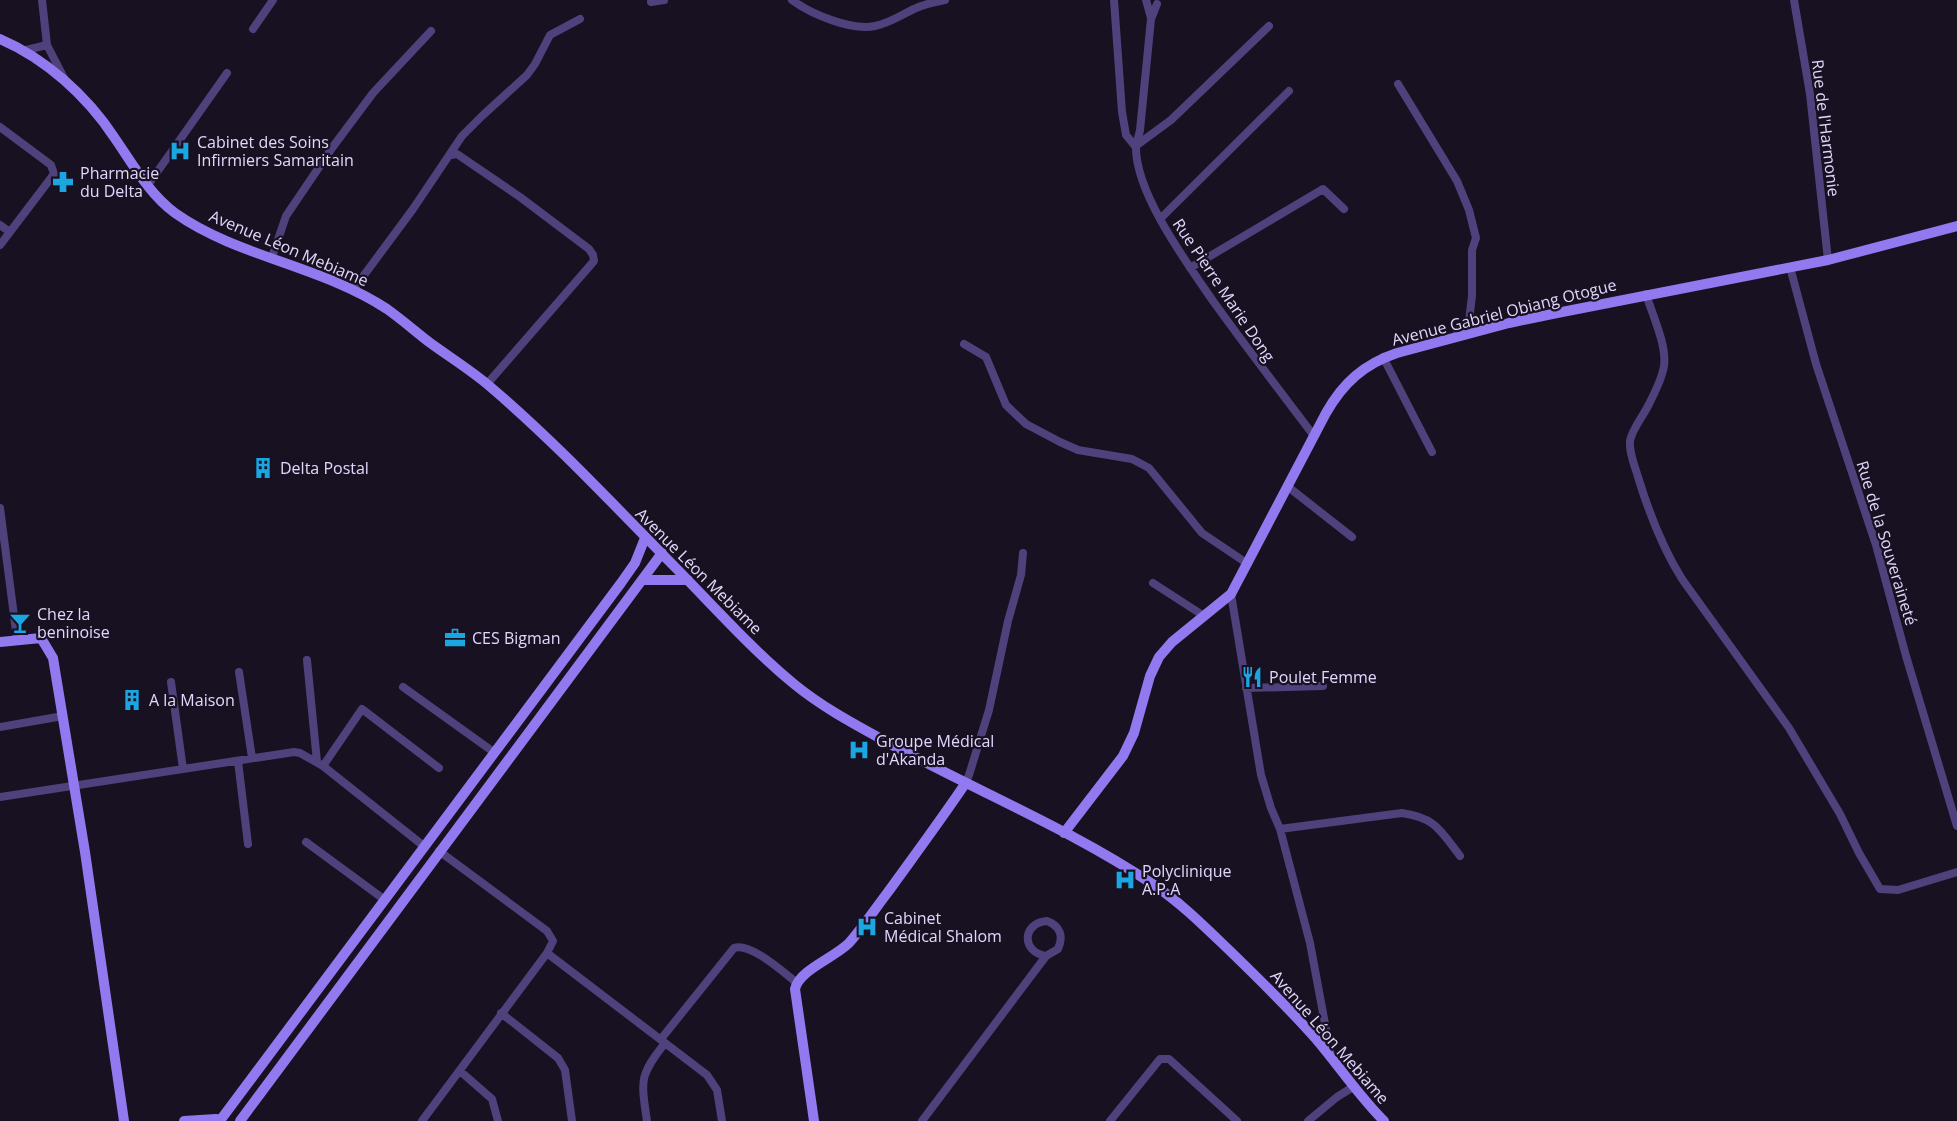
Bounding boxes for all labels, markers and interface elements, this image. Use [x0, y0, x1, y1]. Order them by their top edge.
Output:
street label: Rue de l'Harmonie [1807, 58, 1845, 198]
place label: Cabinet des Soins Infirmiers Samaritain [197, 131, 354, 171]
hospital icon: Cabinet des Soins Infirmiers Samaritain [168, 139, 192, 163]
place label: Pharmacie du Delta [80, 162, 159, 202]
pharmacy icon: Pharmacie du Delta [51, 170, 75, 194]
street label: Avenue Léon Mebiame [206, 205, 372, 291]
street label: Rue Pierre Marie Dong [1168, 214, 1280, 366]
street label: Avenue Gabriel Obiang Otogue [1389, 273, 1619, 351]
building icon: Delta Postal [251, 456, 275, 480]
place label: Delta Postal [280, 457, 369, 479]
street label: Rue de la Souveraineté [1851, 458, 1923, 628]
street label: Avenue Léon Mebiame [631, 503, 767, 639]
place label: Chez la beninoise [37, 603, 110, 643]
bar icon: Chez la beninoise [8, 611, 32, 635]
office icon: CES Bigman [443, 626, 467, 650]
place label: CES Bigman [472, 627, 560, 649]
restaurant icon: Poulet Femme [1240, 665, 1264, 689]
place label: Poulet Femme [1269, 666, 1377, 688]
building icon: A la Maison [120, 688, 144, 712]
place label: A la Maison [149, 689, 235, 711]
place label: Groupe Médical d'Akanda [876, 730, 994, 770]
hospital icon: Groupe Médical d'Akanda [847, 738, 871, 762]
place label: Polyclinique A.P.A [1142, 860, 1232, 900]
hospital icon: Polyclinique A.P.A [1113, 868, 1137, 892]
place label: Cabinet Médical Shalom [884, 907, 1002, 947]
hospital icon: Cabinet Médical Shalom [855, 915, 879, 939]
street label: Avenue Léon Mebiame [1266, 965, 1394, 1109]

